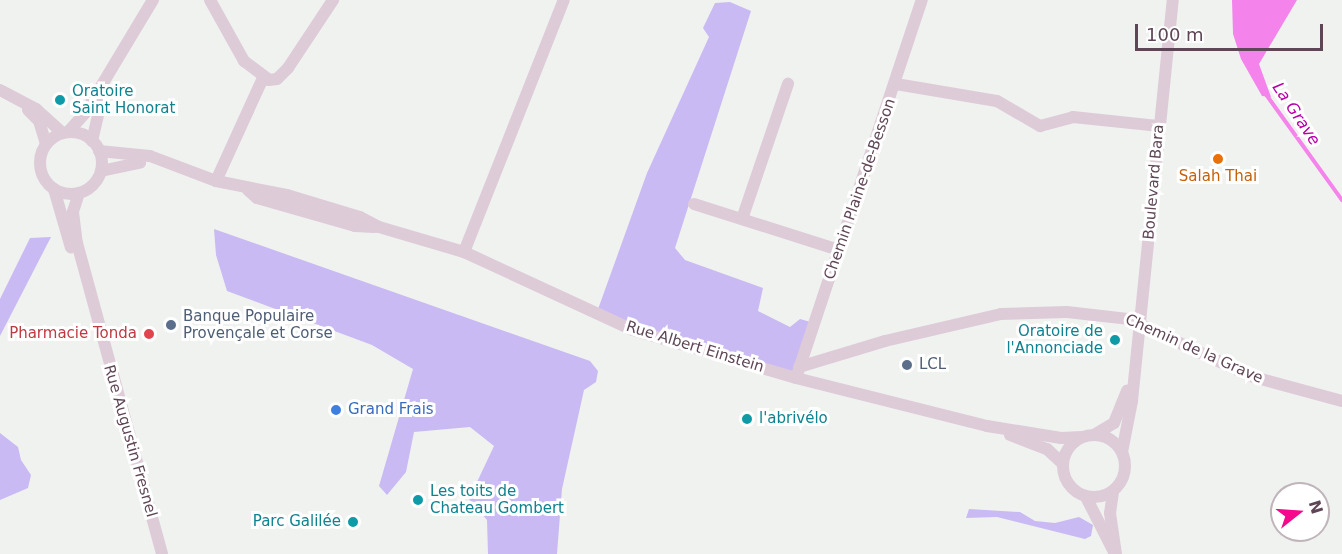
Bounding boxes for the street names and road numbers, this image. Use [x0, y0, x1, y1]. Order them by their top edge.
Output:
street label: Chemin Plaine-de-Besson [820, 96, 900, 282]
street label: Boulevard Bara [1140, 124, 1168, 240]
street label: Chemin de la Grave [1122, 310, 1266, 388]
street label: Rue Albert Einstein [624, 317, 766, 377]
street label: Rue Augustin Fresnel [100, 363, 160, 519]

